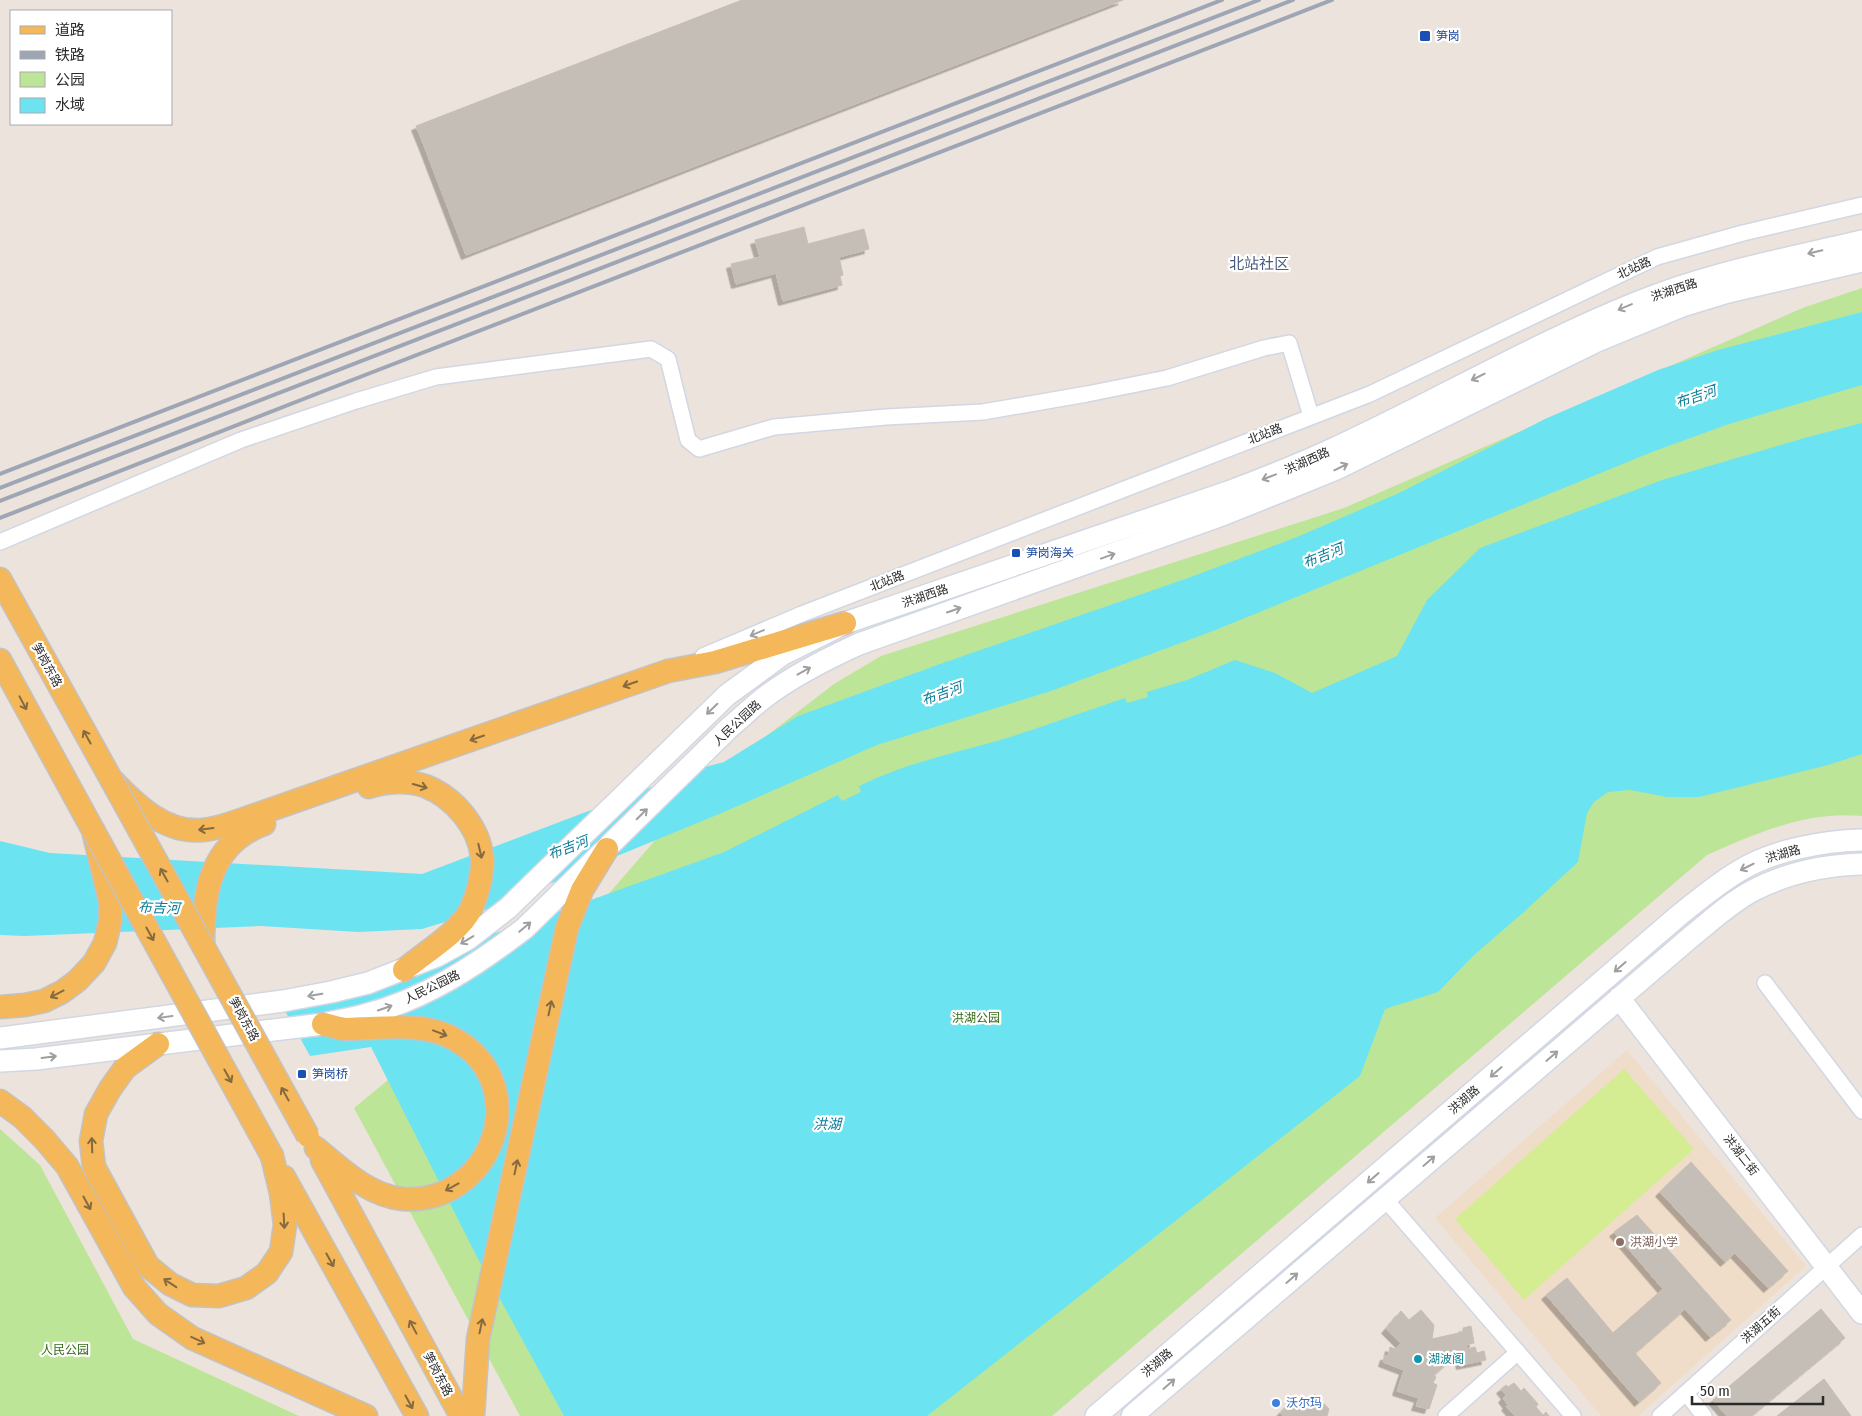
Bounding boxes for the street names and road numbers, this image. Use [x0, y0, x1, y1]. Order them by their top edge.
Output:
street label: 北站路 [1615, 254, 1653, 282]
street label: 洪湖西路 [1649, 276, 1699, 304]
street label: 北站路 [1246, 421, 1284, 447]
street label: 洪湖西路 [1282, 445, 1332, 477]
street label: 北站路 [868, 568, 906, 594]
street label: 洪湖西路 [900, 582, 950, 610]
street label: 笋岗东路 [29, 641, 65, 689]
street label: 人民公园路 [710, 697, 764, 749]
street label: 洪湖路 [1764, 842, 1802, 866]
street label: 人民公园路 [402, 968, 462, 1006]
street label: 笋岗东路 [226, 995, 262, 1043]
street label: 洪湖路 [1446, 1083, 1482, 1117]
street label: 洪湖二街 [1721, 1132, 1761, 1178]
street label: 洪湖五街 [1738, 1304, 1784, 1346]
street label: 洪湖路 [1139, 1346, 1175, 1380]
street label: 笋岗东路 [421, 1350, 455, 1398]

